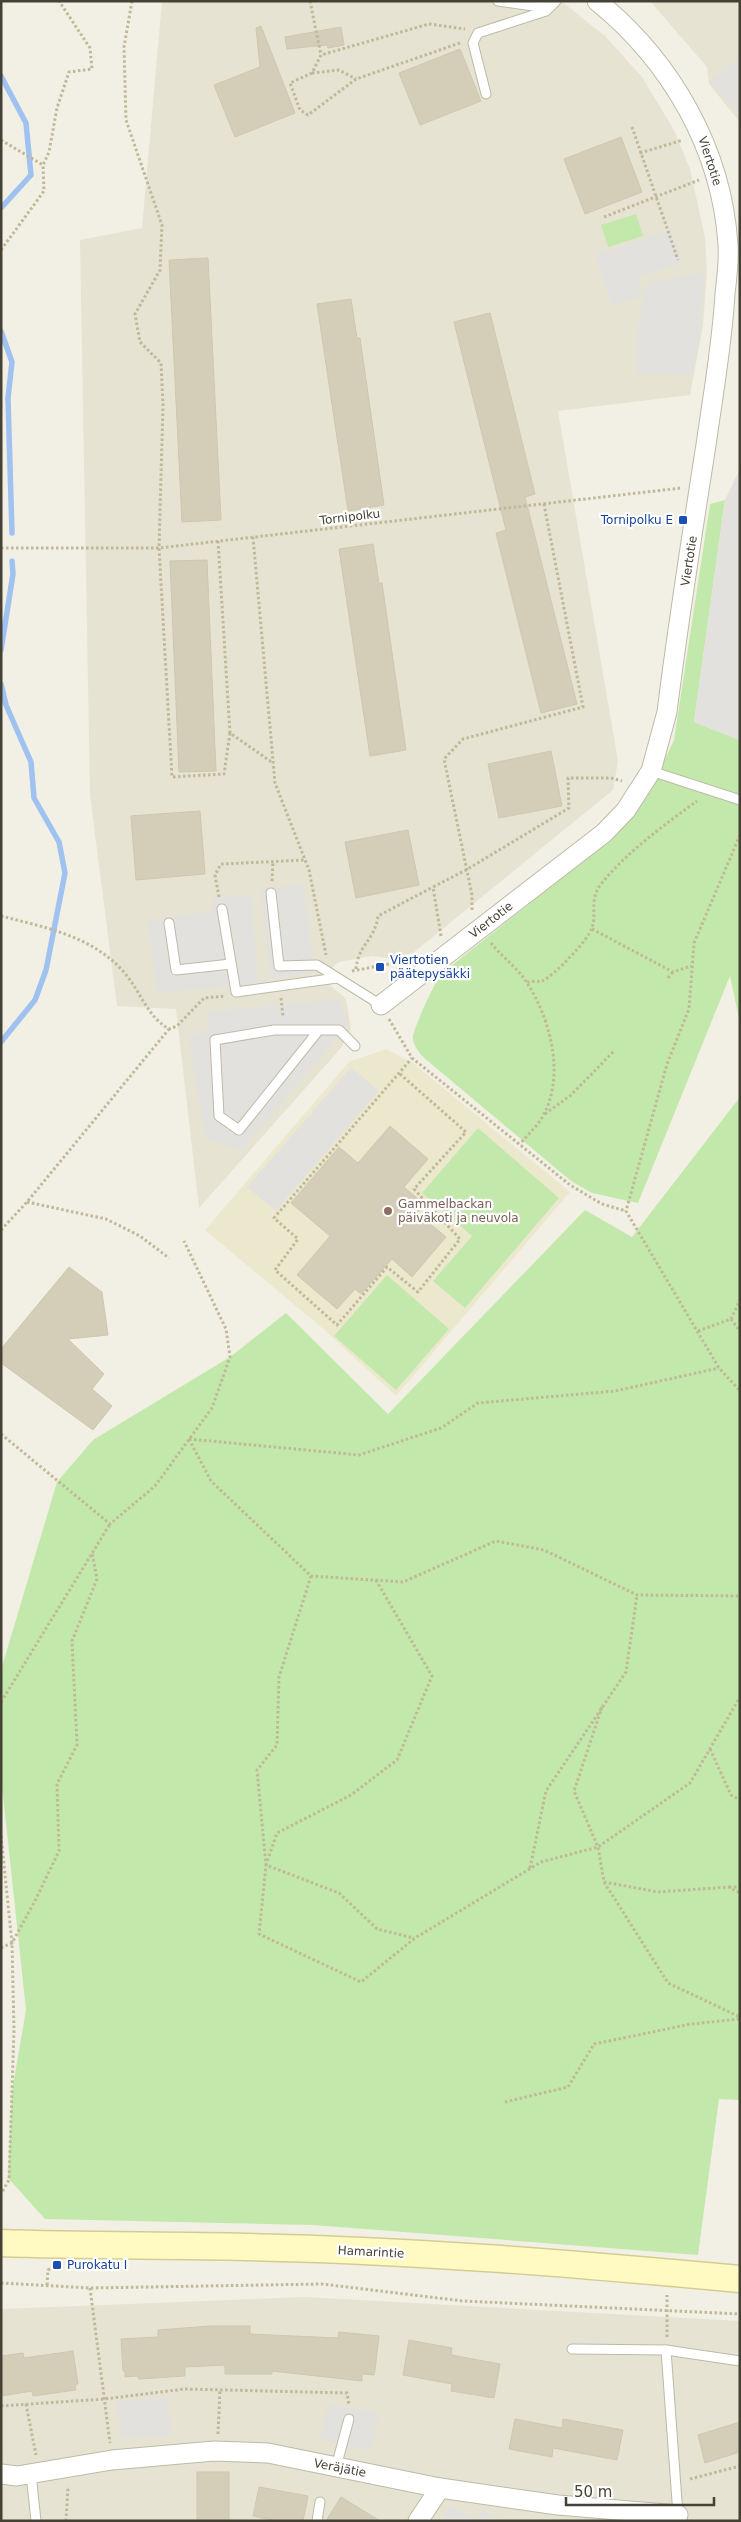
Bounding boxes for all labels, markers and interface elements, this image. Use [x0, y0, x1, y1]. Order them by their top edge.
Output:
street label: Viertotie [695, 135, 725, 187]
street label: Tornipolku [318, 506, 381, 528]
place label: Tornipolku E [600, 513, 673, 527]
marker: Tornipolku E [677, 514, 689, 526]
street label: Viertotie [678, 535, 700, 587]
street label: Viertotie [467, 899, 515, 941]
place label: Viertotien päätepysäkki [390, 953, 470, 981]
marker: Viertotien päätepysäkki [374, 961, 386, 973]
place label: Gammelbackan päiväkoti ja neuvola [398, 1197, 519, 1225]
marker: Gammelbackan päiväkoti ja neuvola [382, 1205, 394, 1217]
street label: Hamarintie [337, 2243, 405, 2261]
place label: Purokatu I [67, 2258, 127, 2272]
marker: Purokatu I [51, 2259, 63, 2271]
street label: Veräjätie [313, 2456, 367, 2480]
scale bar [566, 2474, 714, 2506]
text: 50 m [574, 2483, 612, 2501]

